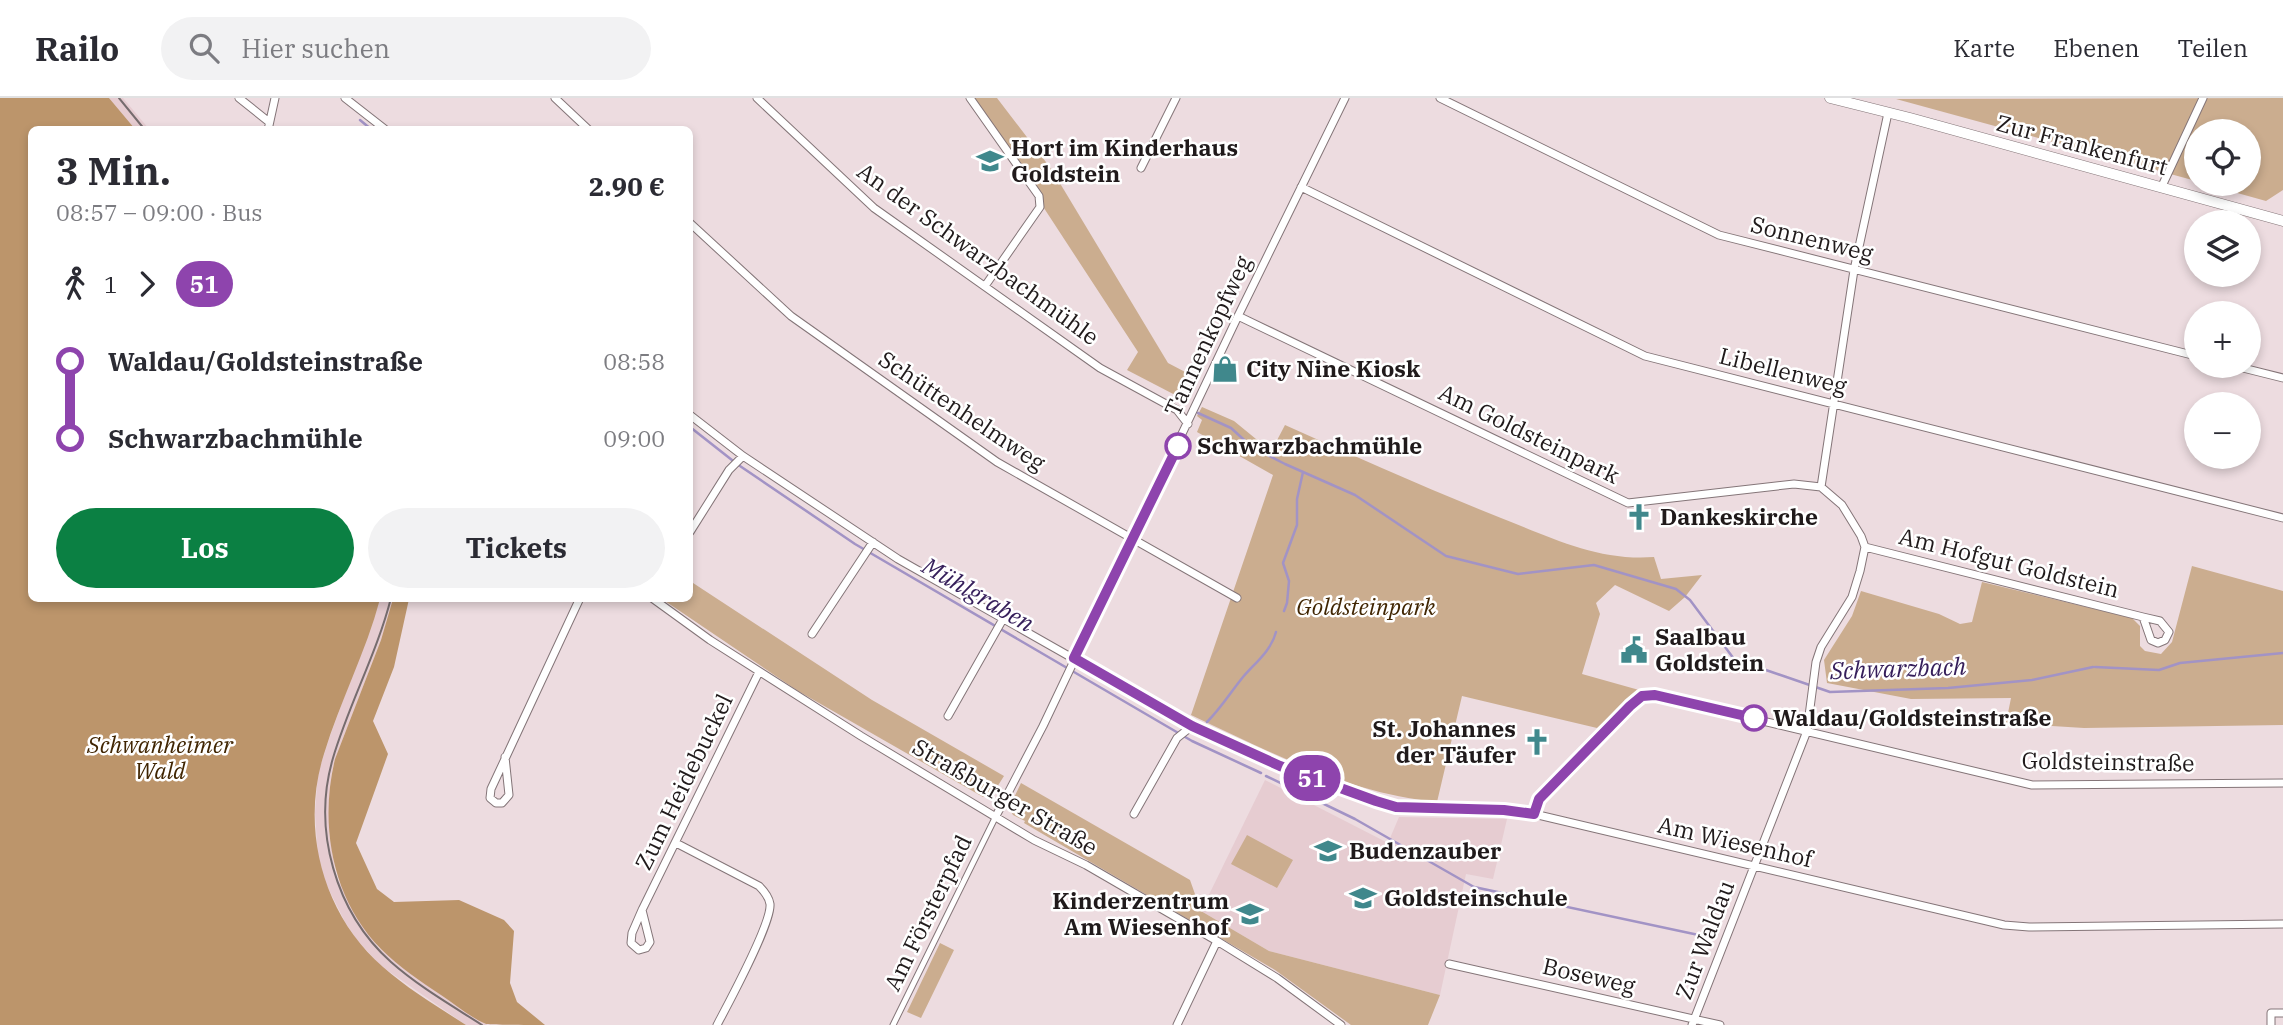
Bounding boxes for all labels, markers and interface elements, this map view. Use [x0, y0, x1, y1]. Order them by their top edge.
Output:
search box [161, 17, 651, 80]
text: Railo [35, 27, 119, 70]
icon: search [185, 29, 223, 67]
text: Hier suchen [241, 31, 390, 65]
text: Karte [1953, 32, 2015, 64]
text: Ebenen [2053, 32, 2140, 64]
text: Teilen [2178, 32, 2248, 64]
street label: Zur Frankenfurt [1993, 107, 2171, 181]
map controls [2184, 119, 2261, 469]
button: locate [2184, 119, 2261, 196]
place label: Hort im Kinderhaus Goldstein [1011, 132, 1238, 188]
text: 3 Min. [56, 146, 171, 195]
school or university icon: Hort im Kinderhaus Goldstein [975, 146, 1005, 176]
street label: An der Schwarzbachmühle [852, 155, 1105, 351]
text: 2.90 € [589, 169, 665, 203]
text: 08:57 – 09:00 · Bus [56, 197, 263, 227]
street label: Sonnenweg [1748, 208, 1877, 268]
button: layers [2184, 210, 2261, 287]
street label: Tannenkopfweg [1157, 250, 1258, 421]
icon: walk [56, 265, 94, 303]
icon: forward [128, 265, 166, 303]
text: 51 [190, 268, 219, 300]
text: 1 [104, 269, 118, 299]
button: + [2184, 301, 2261, 378]
street label: Libellenweg [1716, 340, 1851, 400]
street label: Schüttenhelmweg [873, 343, 1052, 477]
text: Waldau/Goldsteinstraße [108, 344, 423, 378]
text: 08:58 [603, 346, 665, 376]
place label: City Nine Kiosk [1246, 353, 1421, 383]
shop icon: City Nine Kiosk [1210, 354, 1240, 384]
street label: Am Goldsteinpark [1434, 376, 1625, 490]
button: − [2184, 392, 2261, 469]
text: Schwarzbachmühle [108, 421, 363, 455]
text: 09:00 [603, 423, 665, 453]
place label: Schwarzbachmühle [1197, 430, 1422, 460]
marker: Schwarzbachmühle [1165, 433, 1191, 459]
place label: Dankeskirche [1660, 501, 1818, 531]
church icon: Dankeskirche [1624, 502, 1654, 532]
button: Los [56, 508, 354, 588]
button: Tickets [368, 508, 665, 588]
street label: Am Hofgut Goldstein [1896, 520, 2122, 604]
water label: Mühlgraben [916, 549, 1040, 639]
park label: Goldsteinpark [1296, 591, 1437, 621]
place label: Saalbau Goldstein [1655, 621, 1764, 677]
public building icon: Saalbau Goldstein [1619, 635, 1649, 665]
water label: Schwarzbach [1828, 650, 1967, 686]
street label: Zum Heidebuckel [627, 689, 739, 875]
place label: Waldau/Goldsteinstraße [1773, 702, 2052, 732]
marker: Waldau/Goldsteinstraße [1741, 705, 1767, 731]
place label: St. Johannes der Täufer [1372, 713, 1517, 769]
church icon: St. Johannes der Täufer [1522, 727, 1552, 757]
park label: Schwanheimer Wald [86, 729, 234, 785]
street label: Straßburger Straße [907, 731, 1104, 861]
street label: Goldsteinstraße [2021, 744, 2195, 778]
line badge: 51 [1280, 755, 1344, 801]
text: 51 [1298, 762, 1326, 794]
street label: Am Wiesenhof [1655, 809, 1818, 874]
street label: Am Försterpfad [876, 830, 978, 995]
place label: Budenzauber [1349, 835, 1502, 865]
school or university icon: Budenzauber [1313, 836, 1343, 866]
street label: Zur Waldau [1668, 876, 1741, 1004]
place label: Goldsteinschule [1384, 882, 1568, 912]
school or university icon: Goldsteinschule [1348, 883, 1378, 913]
place label: Kinderzentrum Am Wiesenhof [1052, 885, 1231, 941]
school or university icon: Kinderzentrum Am Wiesenhof [1235, 899, 1265, 929]
street label: Boseweg [1540, 950, 1639, 1000]

